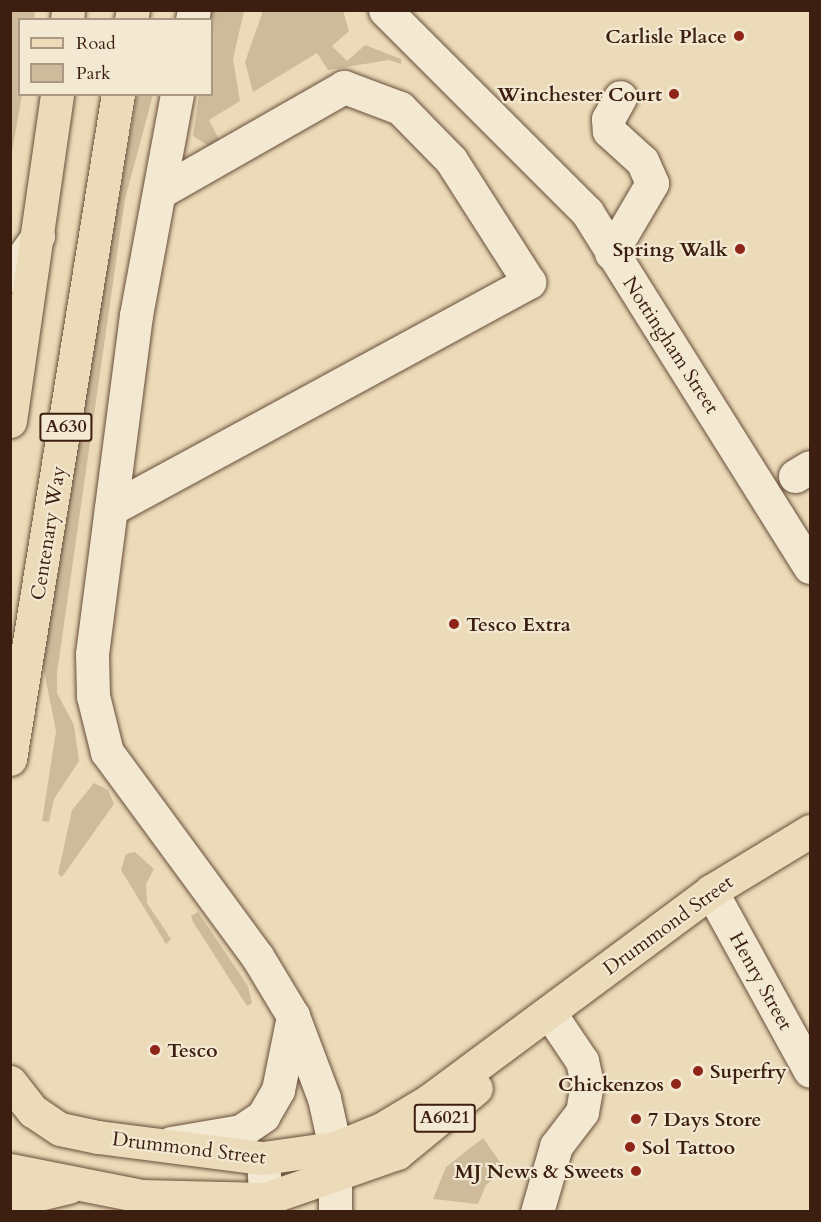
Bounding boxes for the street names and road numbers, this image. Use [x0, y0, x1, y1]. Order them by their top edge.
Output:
street label: Nottingham Street [618, 272, 724, 418]
road number: A630 [39, 412, 93, 442]
street label: Centenary Way [26, 464, 70, 602]
street label: Drummond Street [598, 870, 738, 980]
street label: Henry Street [724, 928, 798, 1034]
road number: A6021 [414, 1103, 476, 1133]
street label: Drummond Street [111, 1127, 267, 1169]

